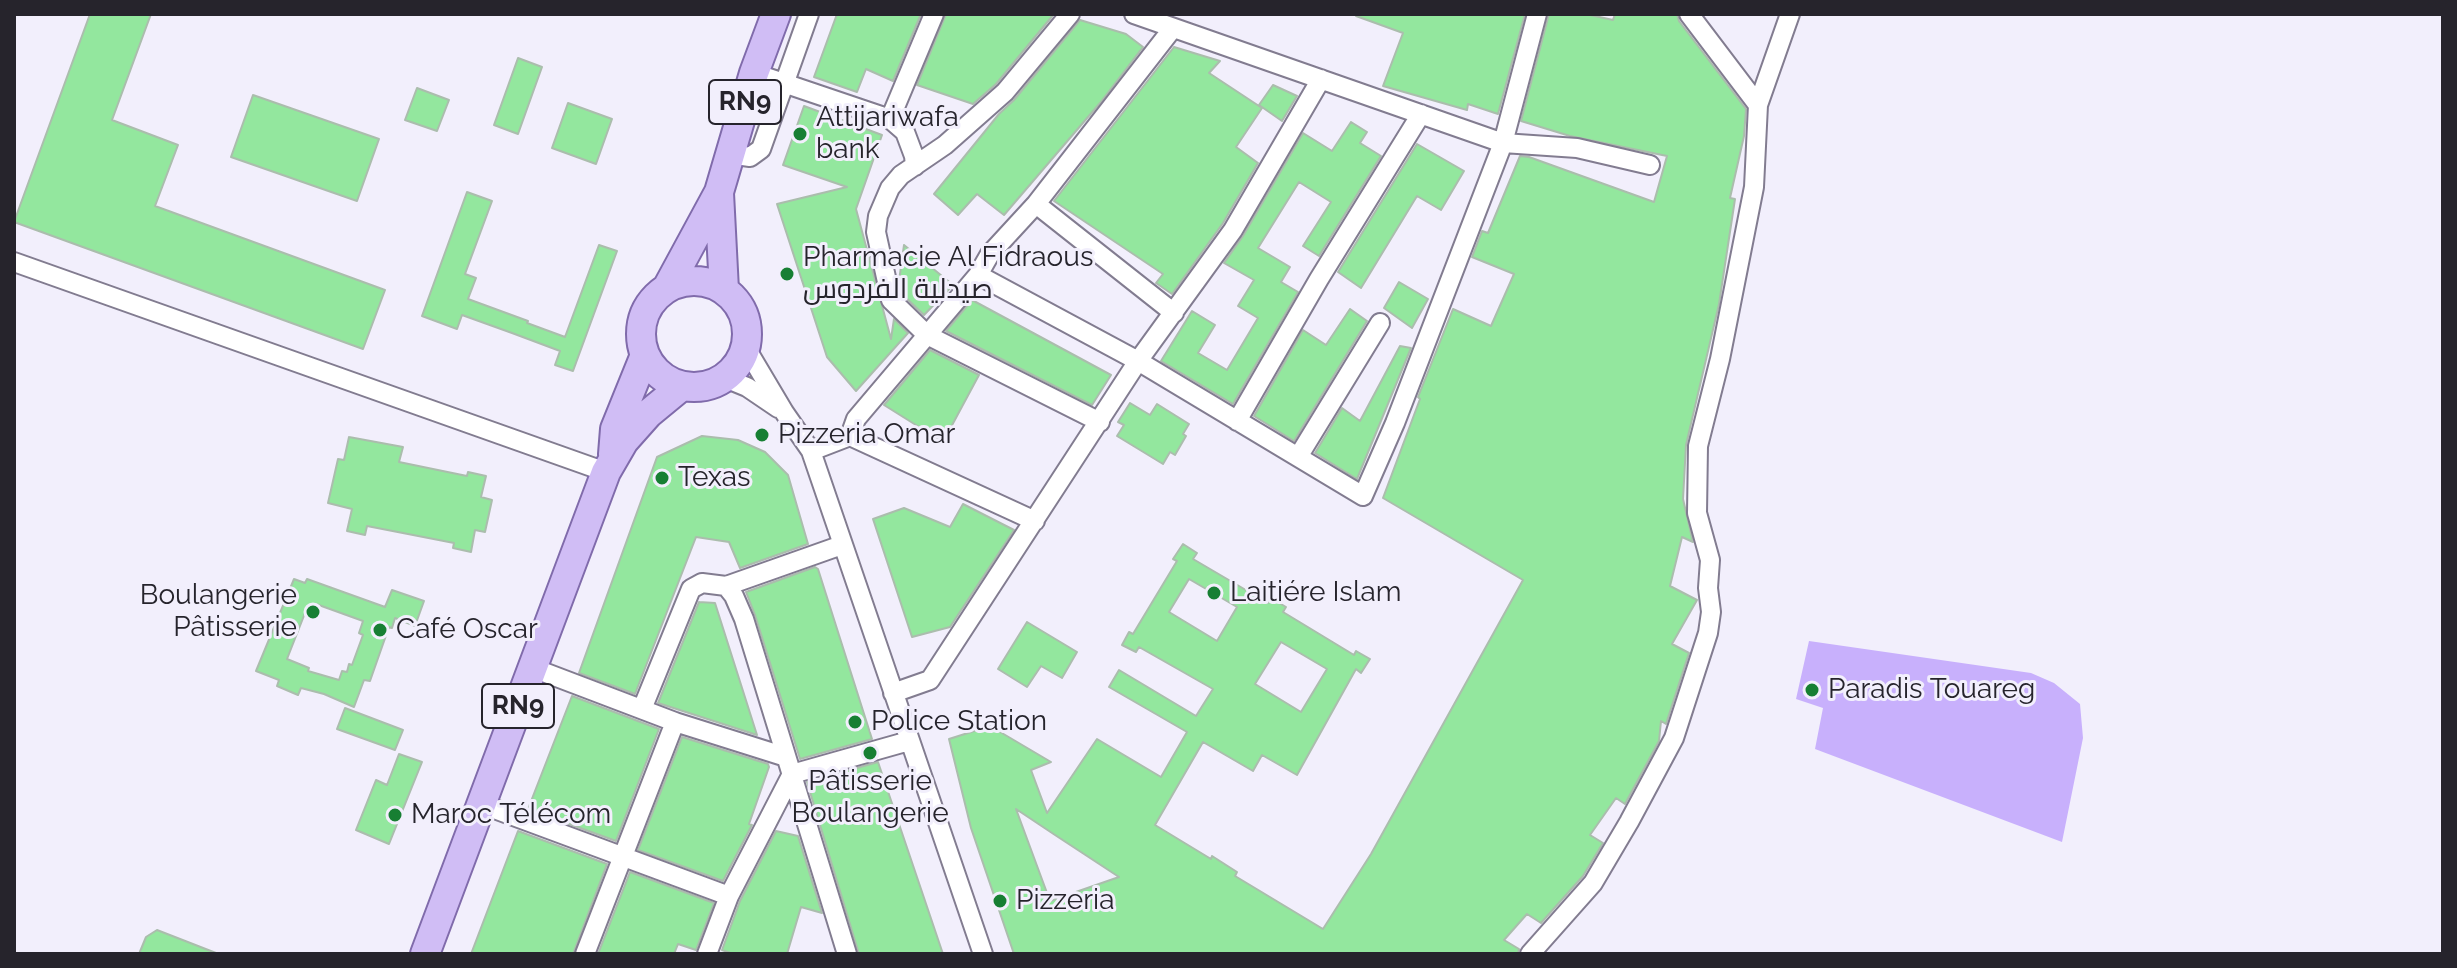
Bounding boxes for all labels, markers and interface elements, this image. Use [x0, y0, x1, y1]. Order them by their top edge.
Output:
road number: RN9 [709, 80, 781, 124]
place label: Attijariwafa bank [816, 101, 959, 167]
marker: Attijariwafa bank [791, 125, 809, 143]
place label: Pharmacie Al Fidraous صيدلية الفردوس [803, 241, 1093, 307]
marker: Pharmacie Al Fidraous صيدلية الفردوس [778, 265, 796, 283]
place label: Pizzeria Omar [778, 418, 955, 452]
marker: Pizzeria Omar [753, 426, 771, 444]
place label: Texas [678, 461, 751, 495]
marker: Texas [653, 469, 671, 487]
place label: Laitiére Islam [1230, 576, 1401, 610]
place label: Boulangerie Pâtisserie [140, 579, 297, 645]
marker: Laitiére Islam [1205, 584, 1223, 602]
marker: Boulangerie Pâtisserie [304, 603, 322, 621]
place label: Café Oscar [396, 613, 538, 647]
marker: Café Oscar [371, 621, 389, 639]
place label: Paradis Touareg [1828, 673, 2035, 707]
marker: Paradis Touareg [1803, 681, 1821, 699]
road number: RN9 [482, 684, 554, 728]
place label: Police Station [871, 705, 1047, 739]
marker: Police Station [846, 713, 864, 731]
marker: Pâtisserie Boulangerie [861, 744, 879, 762]
place label: Pâtisserie Boulangerie [791, 765, 949, 831]
place label: Maroc Télécom [411, 798, 611, 832]
marker: Maroc Télécom [386, 806, 404, 824]
place label: Pizzeria [1016, 884, 1114, 918]
marker: Pizzeria [991, 892, 1009, 910]

